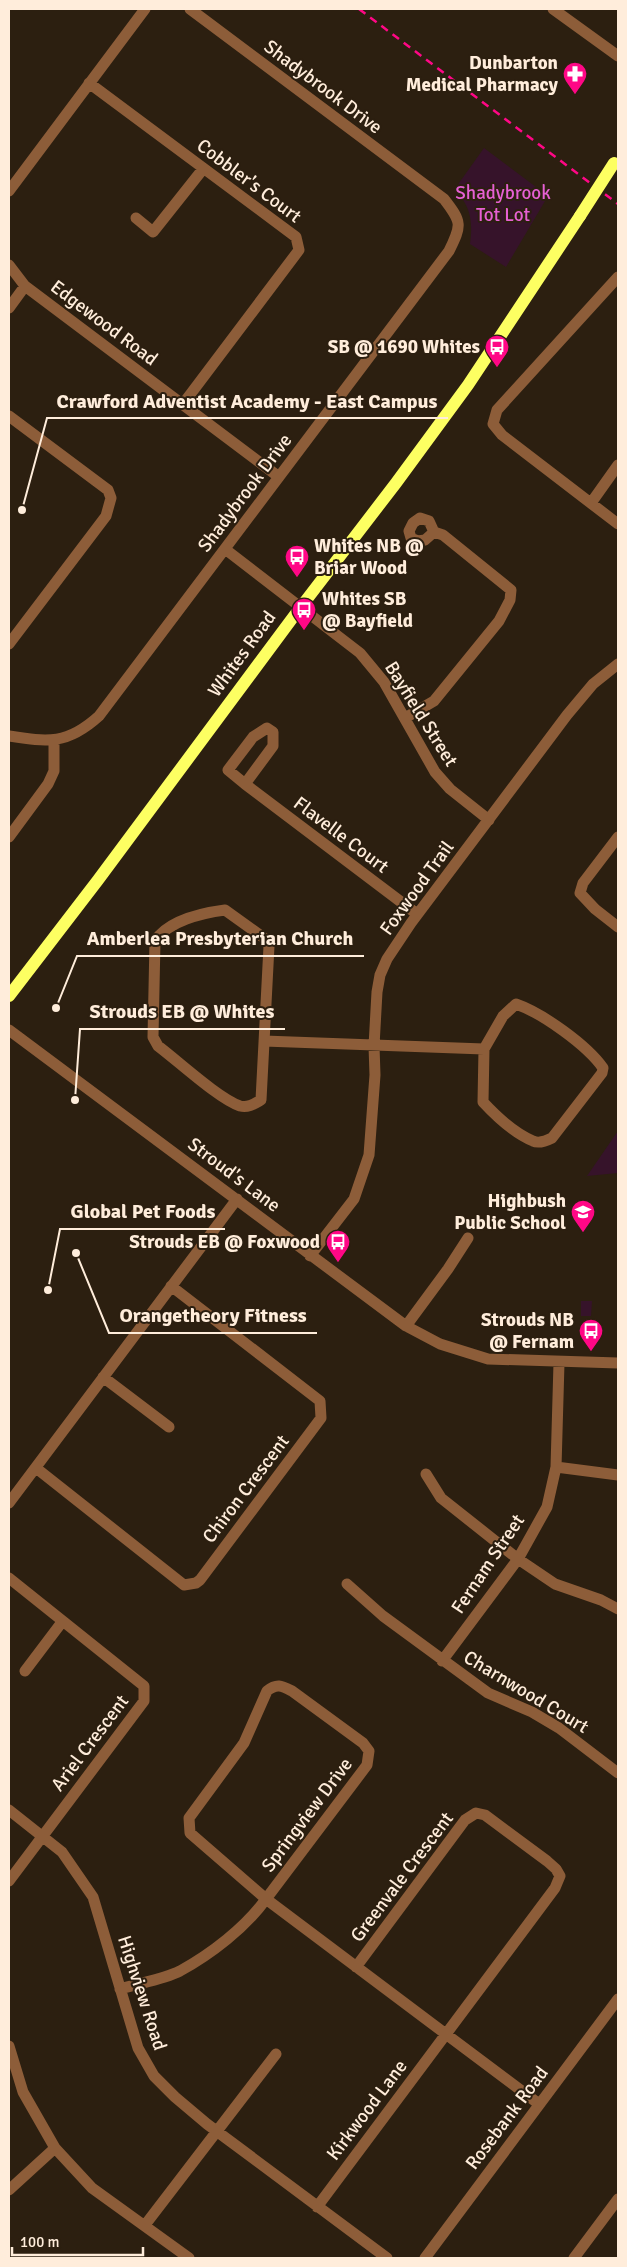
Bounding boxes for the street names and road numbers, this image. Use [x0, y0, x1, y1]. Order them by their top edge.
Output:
street label: Shadybrook Drive [259, 35, 387, 139]
street label: Cobbler's Court [192, 134, 306, 228]
street label: Edgewood Road [46, 275, 162, 371]
street label: Shadybrook Drive [193, 429, 297, 557]
street label: Whites Road [203, 606, 281, 702]
street label: Bayfield Street [379, 657, 463, 771]
street label: Flavelle Court [289, 791, 394, 879]
street label: Foxwood Trail [375, 836, 459, 940]
street label: Stroud's Lane [183, 1132, 285, 1218]
street label: Chiron Crescent [197, 1430, 295, 1548]
street label: Fernam Street [446, 1509, 530, 1618]
street label: Charnwood Court [459, 1645, 593, 1739]
street label: Ariel Crescent [46, 1690, 134, 1796]
street label: Springview Drive [256, 1753, 358, 1877]
street label: Greenvale Crescent [345, 1807, 459, 1947]
street label: Highview Road [112, 1932, 172, 2054]
street label: Kirkwood Lane [321, 2055, 413, 2165]
street label: Rosebank Road [460, 2062, 554, 2174]

